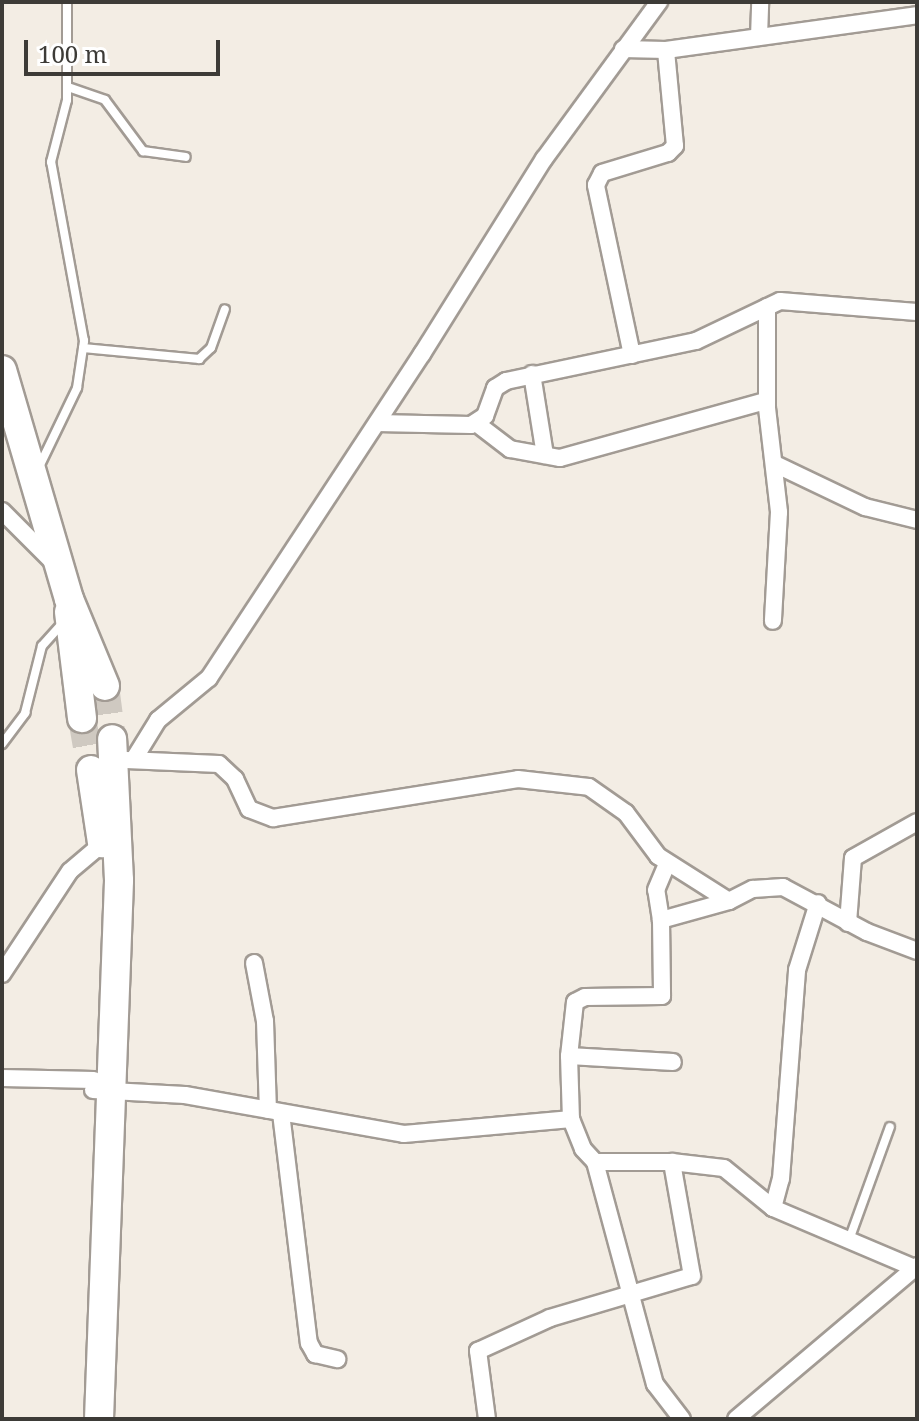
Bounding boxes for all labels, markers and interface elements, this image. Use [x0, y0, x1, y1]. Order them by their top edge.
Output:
scale bar [28, 24, 224, 74]
text: 100 m [38, 37, 107, 70]

